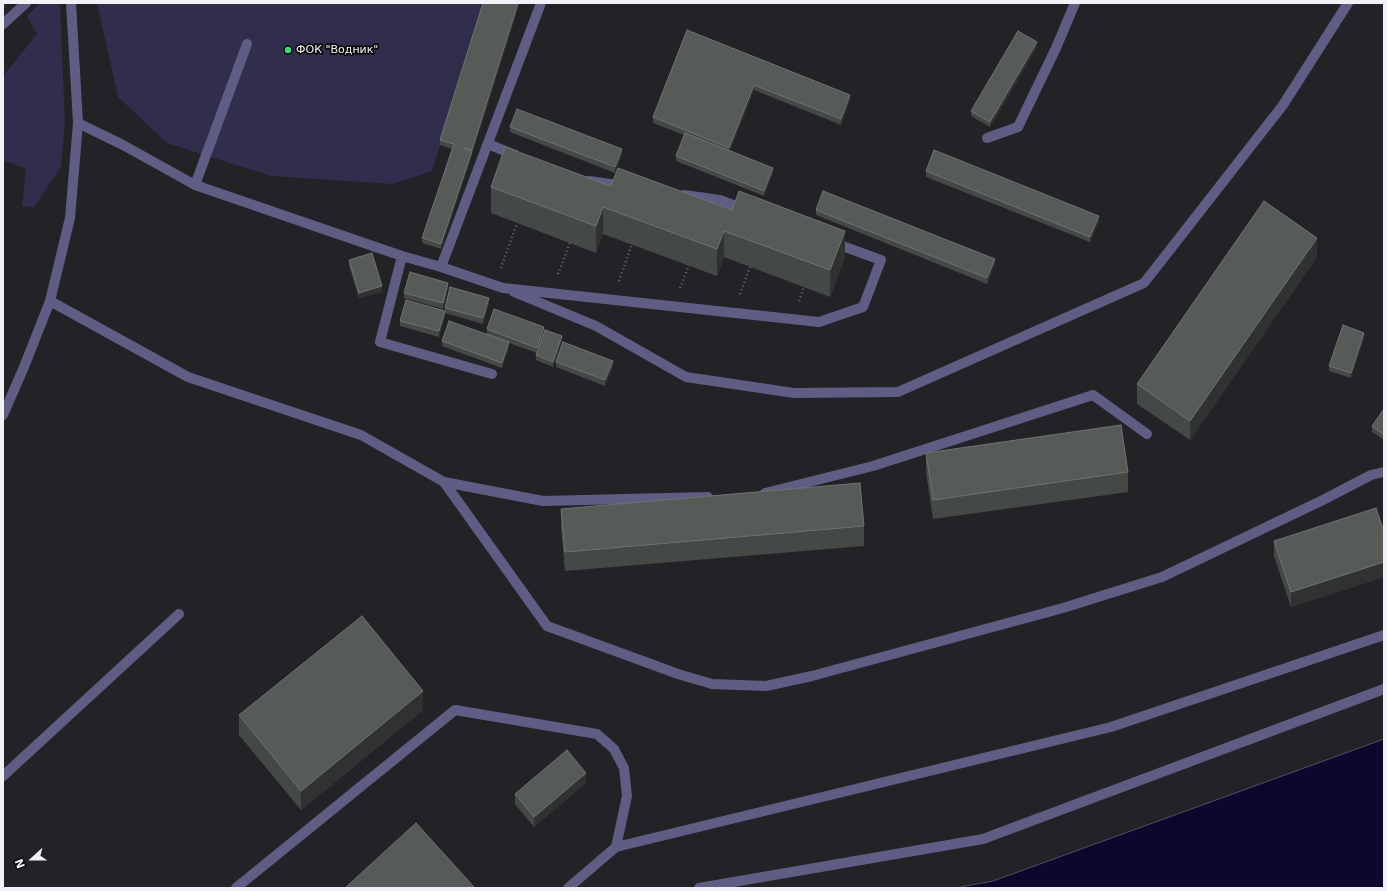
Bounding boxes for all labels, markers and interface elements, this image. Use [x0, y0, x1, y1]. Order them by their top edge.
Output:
place label: ФОК "Водник" [296, 43, 378, 57]
marker: ФОК "Водник" [283, 45, 293, 55]
north arrow [12, 839, 52, 879]
text: N [13, 857, 28, 870]

